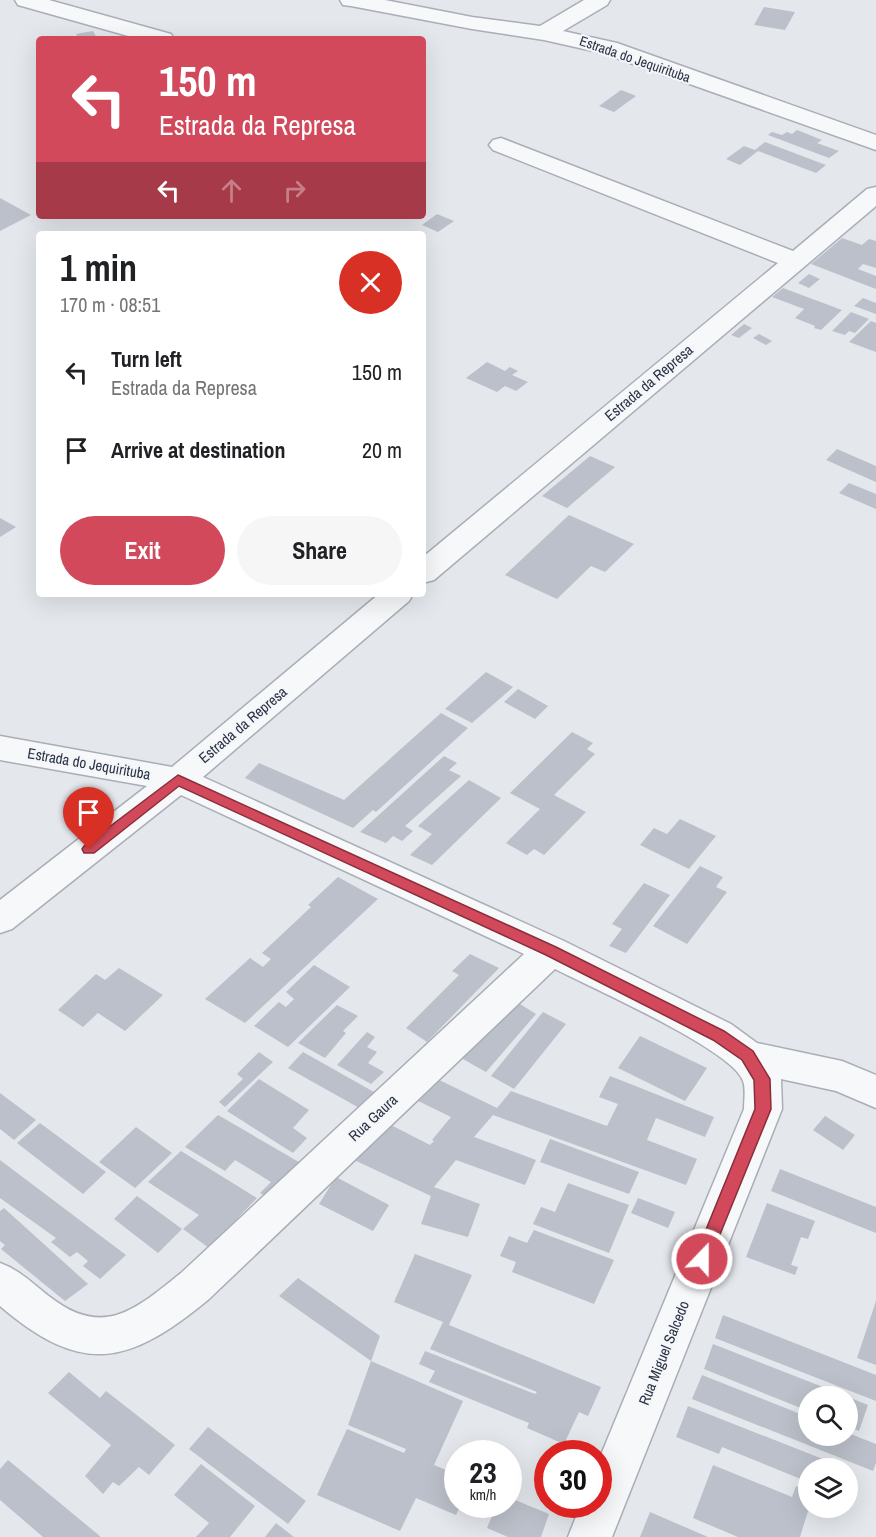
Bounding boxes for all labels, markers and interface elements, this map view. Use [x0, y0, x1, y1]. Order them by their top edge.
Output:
street label: Estrada do Jequirituba [577, 32, 693, 87]
text: 150 m [159, 53, 257, 109]
icon: left [60, 60, 138, 138]
text: Estrada da Represa [159, 107, 356, 143]
icon: left [152, 174, 185, 207]
icon: ahead [215, 174, 248, 207]
icon: right [278, 174, 311, 207]
text: 1 min [60, 244, 137, 292]
button: close [339, 251, 402, 314]
text: 170 m · 08:51 [60, 291, 160, 318]
street label: Estrada da Represa [600, 339, 697, 426]
text: Turn left [111, 344, 182, 374]
icon: left [60, 356, 93, 389]
text: 150 m [352, 357, 402, 387]
text: Estrada da Represa [111, 374, 257, 401]
icon: arrive [60, 434, 93, 467]
text: Arrive at destination [111, 435, 285, 465]
text: 20 m [362, 435, 402, 465]
button: Exit [60, 516, 225, 585]
button: Share [237, 516, 402, 585]
street label: Estrada da Represa [194, 681, 291, 768]
street label: Estrada do Jequirituba [26, 742, 152, 785]
pin [63, 787, 114, 849]
icon: arrive [72, 796, 105, 829]
street label: Rua Gaura [343, 1089, 402, 1146]
position arrow [670, 1227, 734, 1291]
street label: Rua Miguel Salcedo [633, 1297, 694, 1408]
map controls [798, 1386, 858, 1518]
button: search [798, 1386, 858, 1446]
speed limit sign: 30 [534, 1440, 612, 1518]
text: 23 [469, 1452, 497, 1492]
button: layers [798, 1458, 858, 1518]
text: km/h [470, 1484, 496, 1505]

